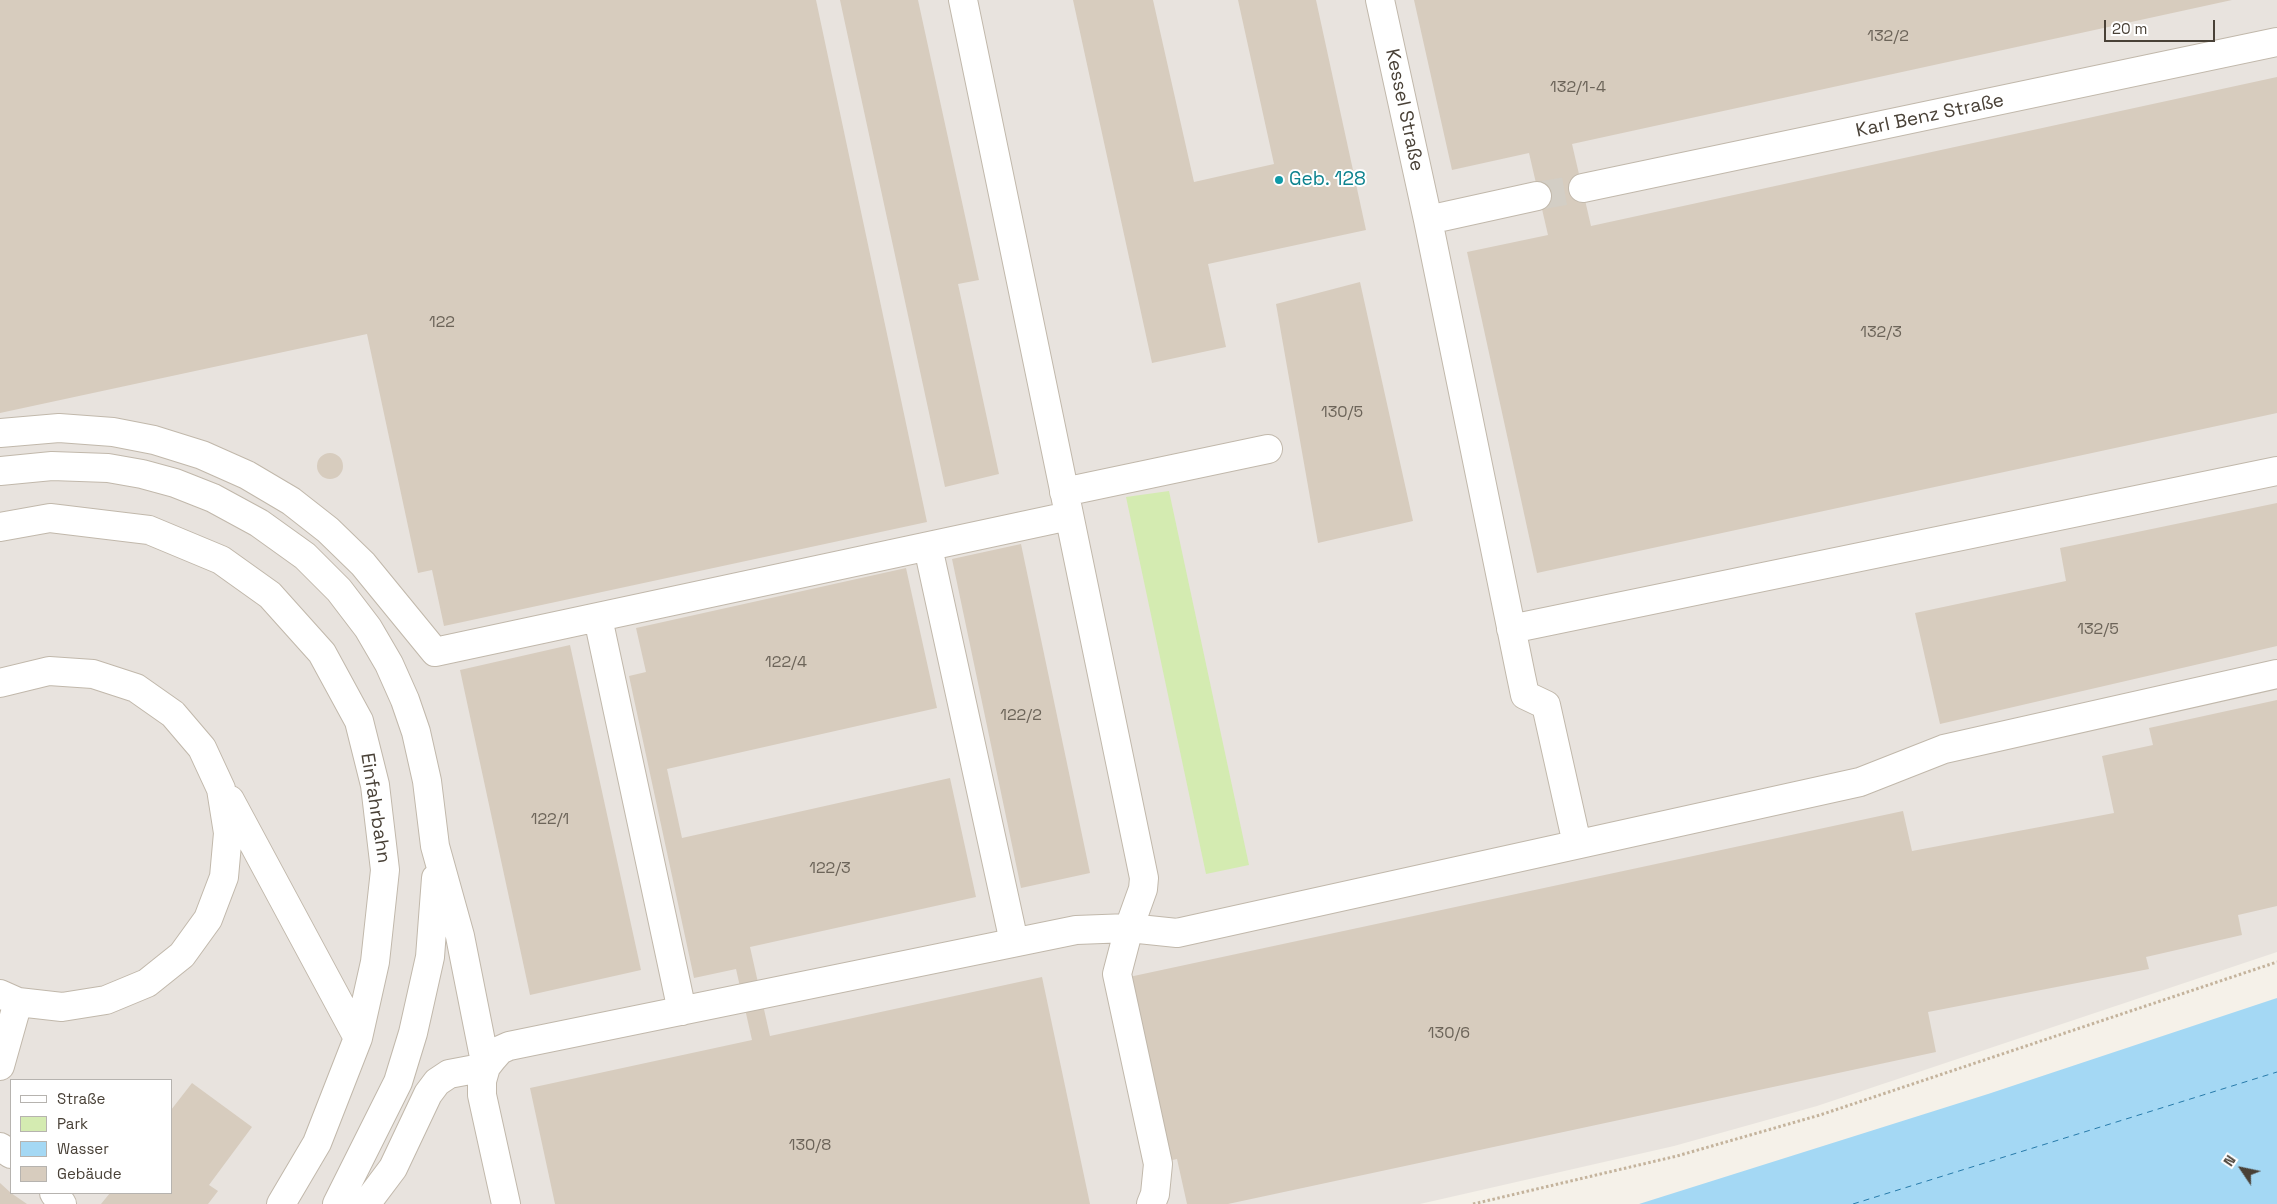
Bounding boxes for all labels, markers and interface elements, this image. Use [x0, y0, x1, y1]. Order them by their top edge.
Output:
scale bar [2107, 10, 2218, 42]
text: 20 m [2112, 19, 2147, 38]
house number: 132/2 [1867, 27, 1909, 47]
street label: Kessel Straße [1380, 47, 1428, 173]
house number: 132/1-4 [1550, 78, 1606, 98]
street label: Karl Benz Straße [1854, 89, 2006, 143]
place label: Geb. 128 [1289, 169, 1366, 191]
marker: Geb. 128 [1273, 174, 1285, 186]
house number: 122 [429, 313, 455, 333]
house number: 132/3 [1860, 323, 1902, 343]
house number: 130/5 [1321, 403, 1363, 423]
house number: 132/5 [2077, 620, 2119, 640]
house number: 122/4 [765, 653, 807, 673]
house number: 122/2 [1000, 706, 1042, 726]
street label: Einfahrbahn [355, 751, 395, 865]
house number: 122/1 [531, 810, 569, 830]
house number: 122/3 [809, 859, 851, 879]
house number: 130/6 [1428, 1024, 1470, 1044]
legend [10, 1079, 172, 1194]
text: Straße [57, 1089, 105, 1108]
text: Park [57, 1114, 88, 1133]
house number: 130/8 [789, 1136, 831, 1156]
text: Wasser [57, 1139, 109, 1158]
north arrow [2217, 1144, 2267, 1194]
text: N [2219, 1152, 2240, 1170]
text: Gebäude [57, 1164, 122, 1183]

